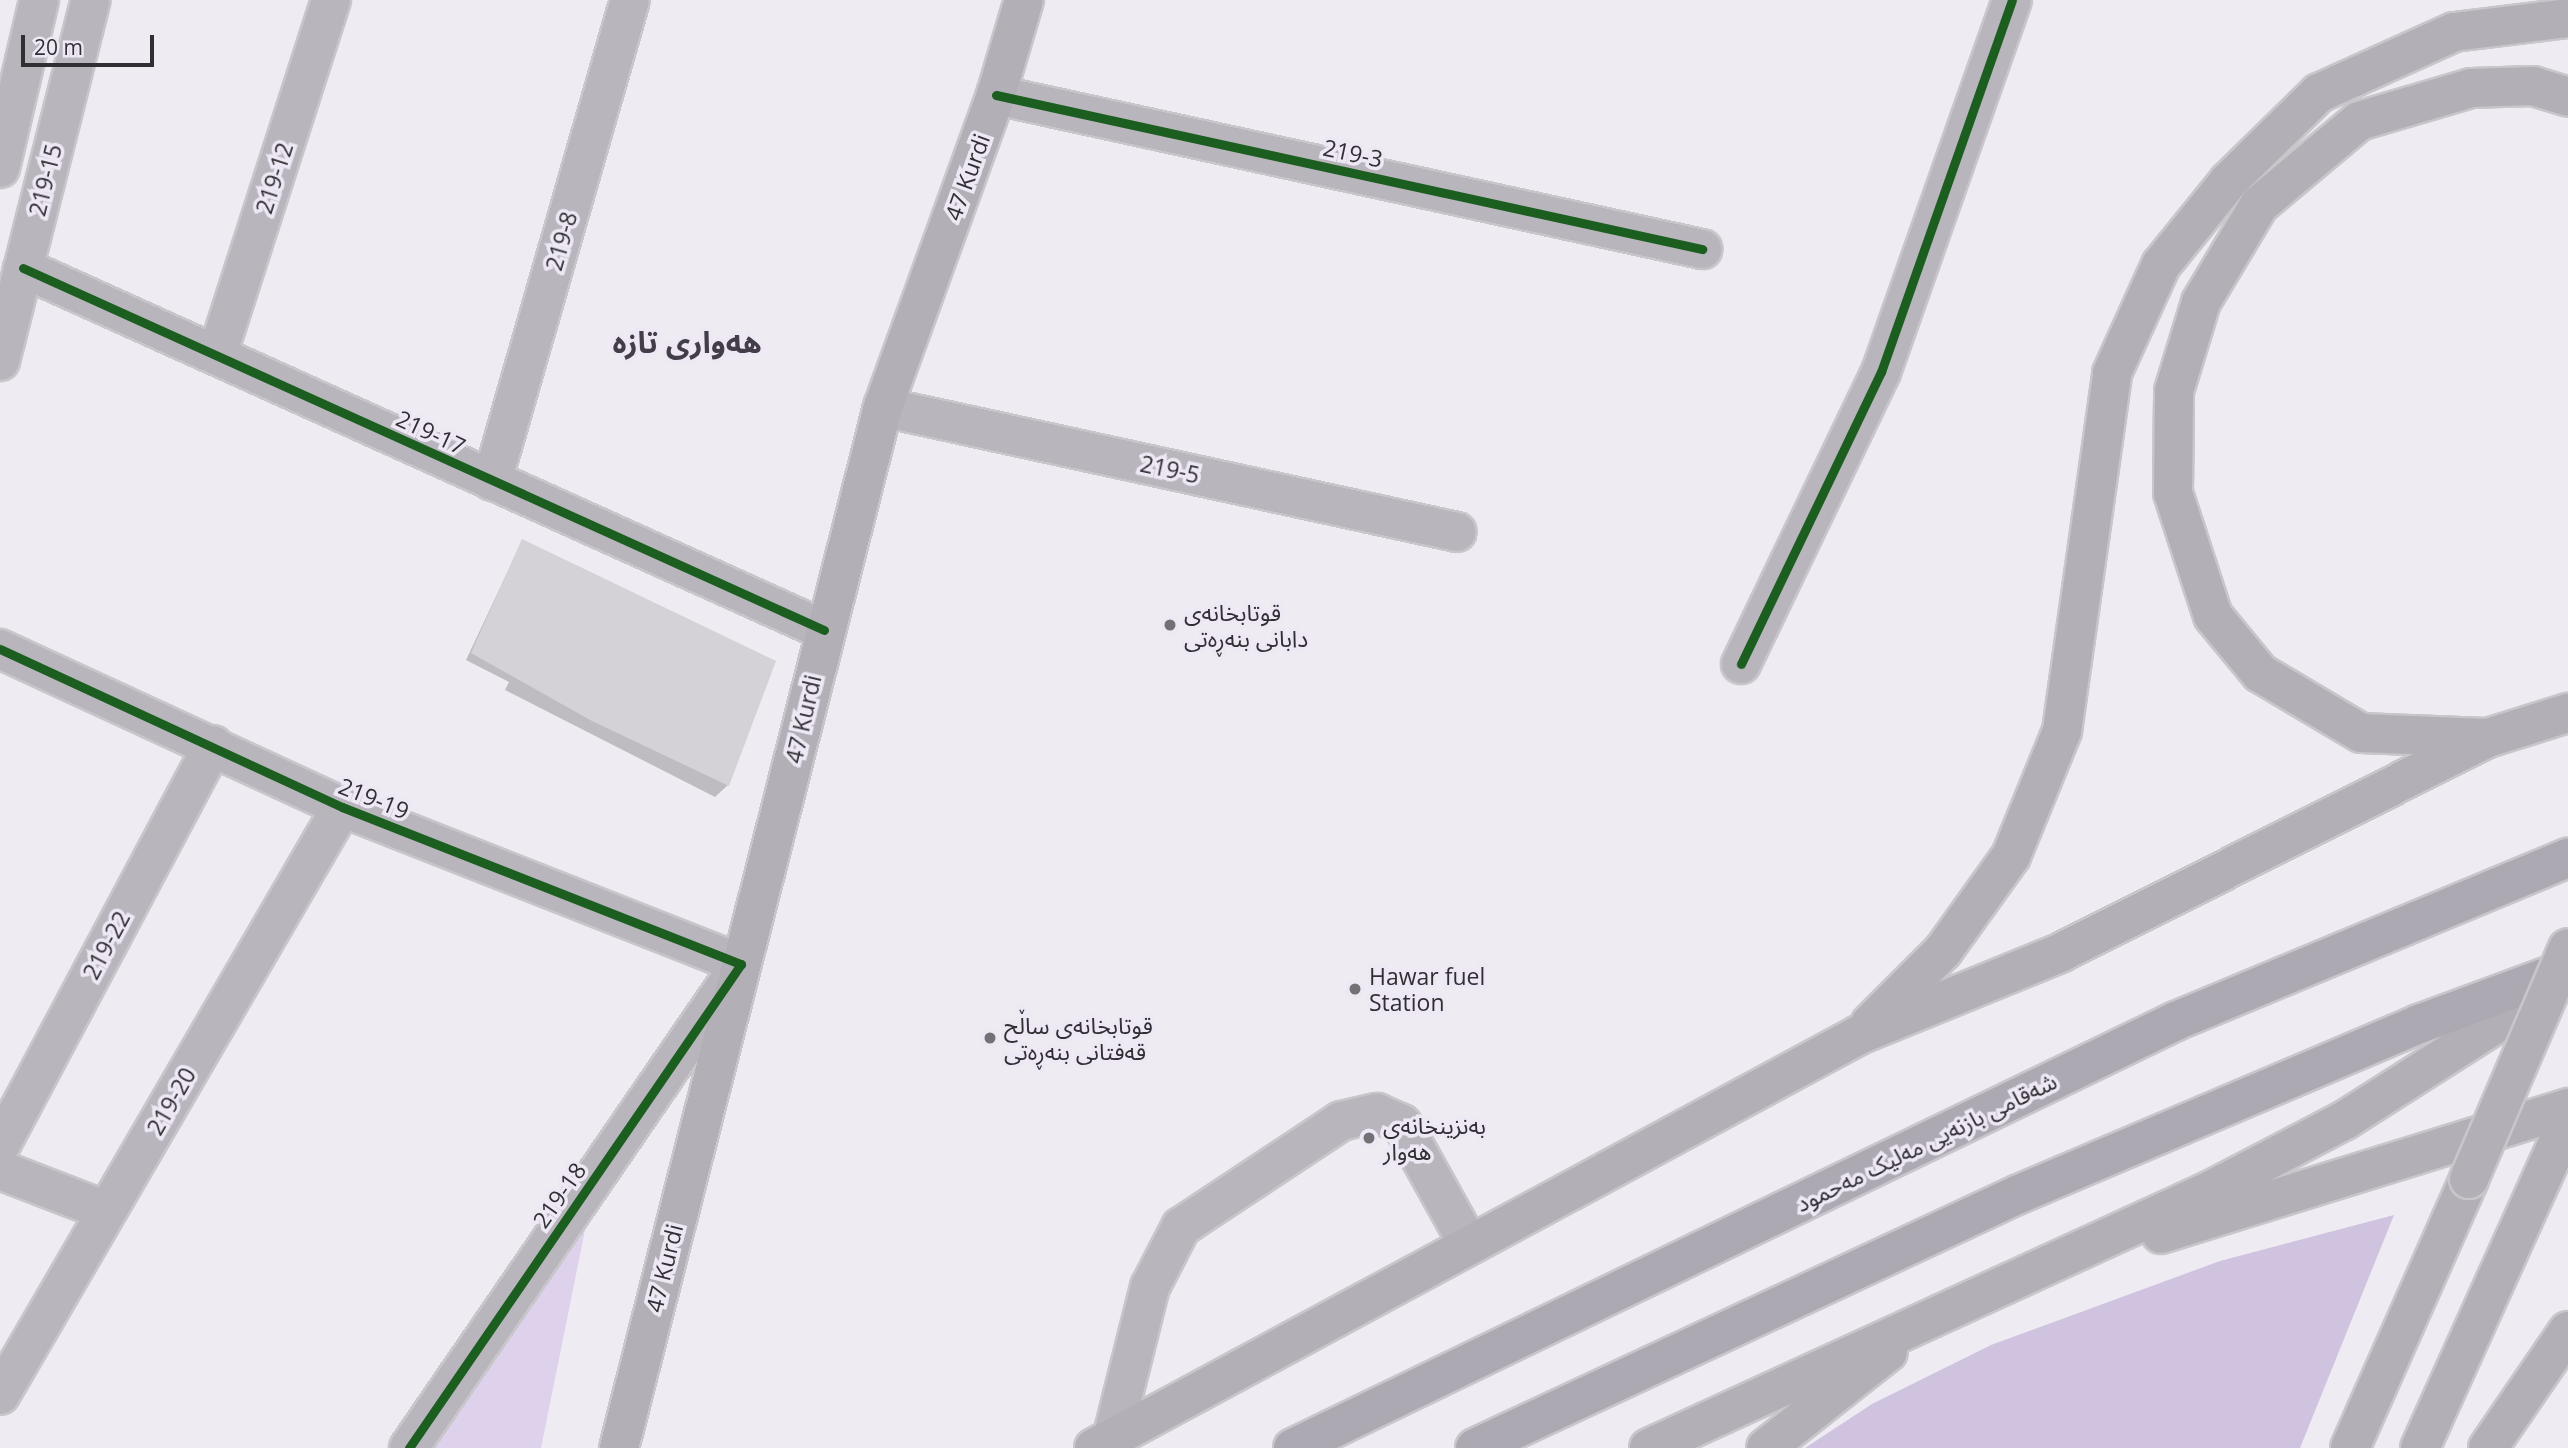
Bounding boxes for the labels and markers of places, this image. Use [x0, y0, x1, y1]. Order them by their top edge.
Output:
place label: قوتابخانەی دابانی بنەڕەتی [1184, 598, 1308, 652]
marker: قوتابخانەی دابانی بنەڕەتی [1162, 617, 1178, 633]
place label: Hawar fuel Station [1369, 962, 1485, 1016]
marker: Hawar fuel Station [1347, 981, 1363, 997]
place label: قوتابخانەی ساڵح قەفتانی بنەڕەتی [1004, 1011, 1153, 1065]
marker: قوتابخانەی ساڵح قەفتانی بنەڕەتی [982, 1030, 998, 1046]
place label: بەنزینخانەی ھەوار [1383, 1111, 1486, 1165]
marker: بەنزینخانەی ھەوار [1361, 1130, 1377, 1146]

